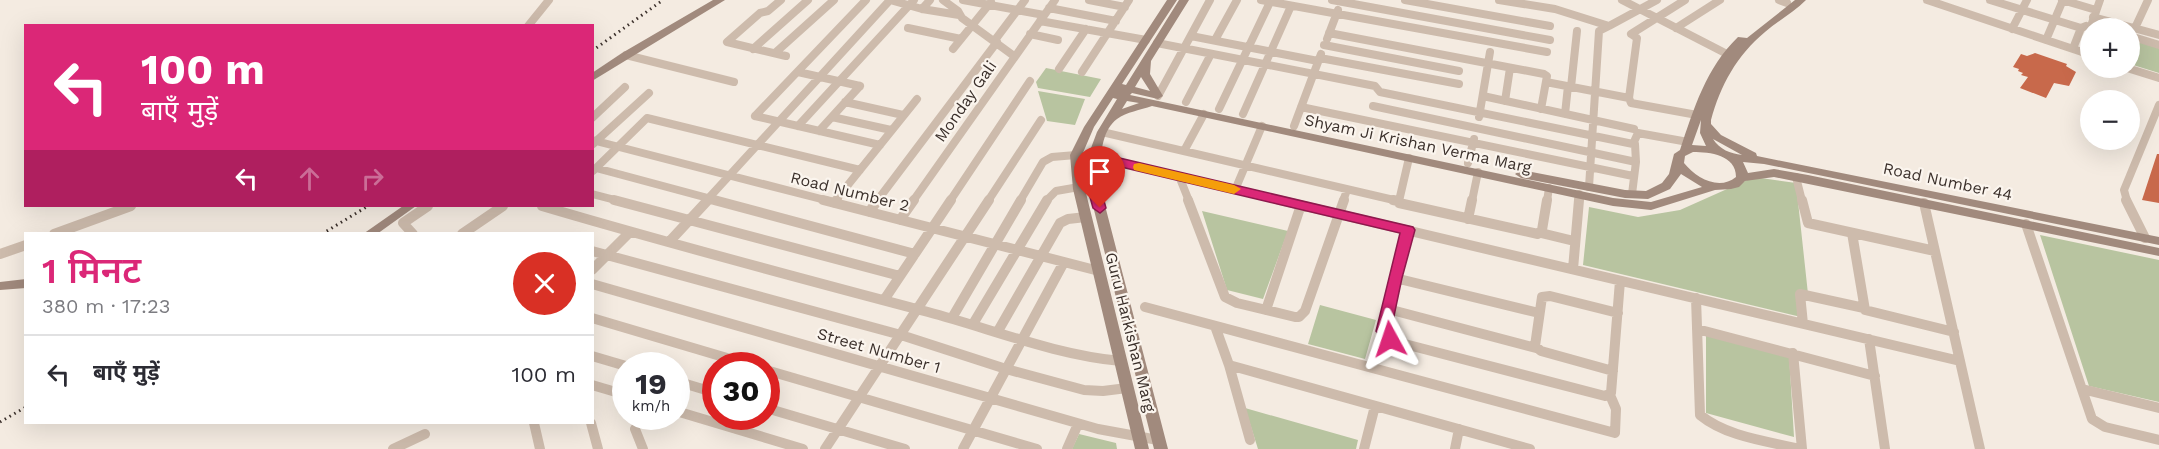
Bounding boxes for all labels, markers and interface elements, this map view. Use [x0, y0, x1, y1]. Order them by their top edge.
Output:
map controls [2080, 18, 2140, 150]
button: + [2080, 18, 2140, 78]
text: 100 m [141, 45, 265, 94]
icon: left [42, 48, 120, 126]
street label: Monday Gali [930, 57, 1000, 146]
button: − [2080, 90, 2140, 150]
text: बाएँ मुड़ें [141, 95, 218, 127]
street label: Shyam Ji Krishan Verma Marg [1303, 110, 1534, 177]
pin [1074, 146, 1125, 208]
icon: arrive [1083, 155, 1116, 188]
street label: Road Number 44 [1882, 159, 2014, 205]
icon: left [230, 162, 263, 195]
icon: ahead [293, 162, 326, 195]
icon: right [356, 162, 389, 195]
street label: Road Number 2 [789, 168, 911, 215]
text: 1 मिनट [42, 250, 141, 292]
street label: Guru Harkishan Marg [1101, 250, 1160, 414]
button: close [513, 252, 576, 315]
text: 380 m · 17:23 [42, 294, 170, 318]
position arrow [1358, 307, 1422, 371]
street label: Street Number 1 [815, 324, 943, 377]
speed limit sign: 30 [702, 352, 780, 430]
icon: left [42, 358, 75, 391]
text: बाएँ मुड़ें [93, 360, 160, 385]
text: 100 m [512, 362, 576, 387]
text: 19 [635, 366, 667, 401]
text: km/h [632, 397, 670, 415]

